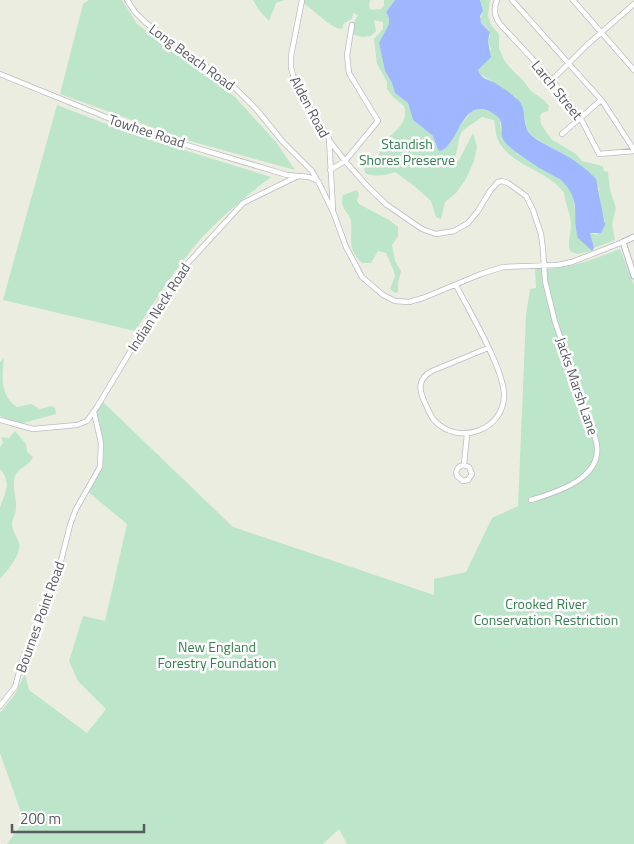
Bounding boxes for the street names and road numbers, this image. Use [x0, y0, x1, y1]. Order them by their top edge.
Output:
street label: Long Beach Road [145, 18, 240, 95]
street label: Larch Street [527, 55, 588, 124]
street label: Alden Road [285, 72, 335, 141]
street label: Towhee Road [106, 108, 188, 153]
street label: Indian Neck Road [122, 258, 195, 355]
street label: Jacks Marsh Lane [551, 334, 604, 438]
street label: Bournes Point Road [10, 558, 69, 675]

